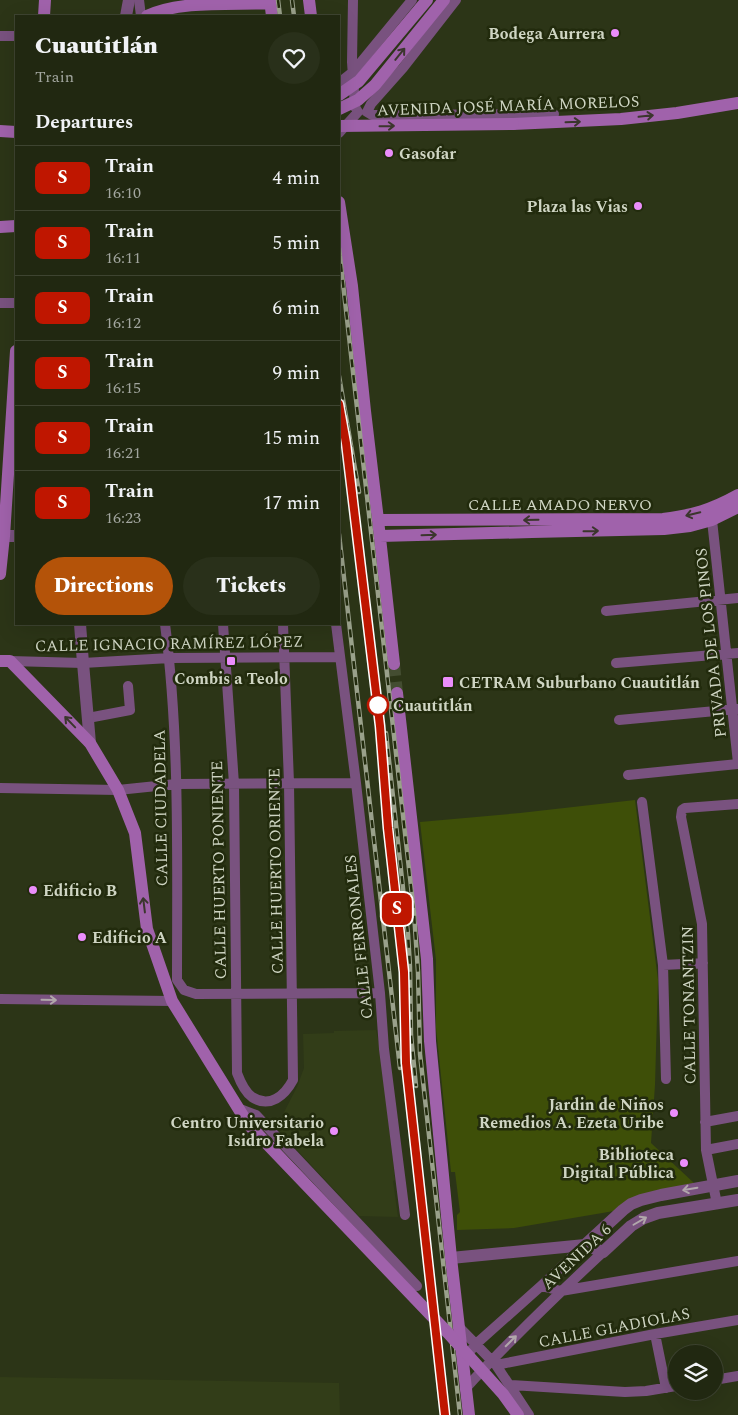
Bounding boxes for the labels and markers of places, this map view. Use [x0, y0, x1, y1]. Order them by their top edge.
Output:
place label: Bodega Aurrera [488, 22, 606, 46]
marker: Bodega Aurrera [609, 27, 621, 39]
place label: Gasofar [399, 142, 456, 166]
marker: Gasofar [383, 147, 395, 159]
place label: Plaza las Vias [526, 195, 628, 219]
marker: Plaza las Vias [632, 200, 644, 212]
marker: Combis a Teolo [225, 655, 237, 667]
place label: Combis a Teolo [174, 667, 288, 691]
place label: CETRAM Suburbano Cuautitlán [459, 671, 700, 695]
marker: CETRAM Suburbano Cuautitlán [441, 675, 455, 689]
marker: Cuautitlán [367, 694, 389, 716]
place label: Cuautitlán [393, 694, 473, 718]
place label: Edificio B [43, 879, 117, 903]
marker: Edificio B [27, 884, 39, 896]
place label: Edificio A [92, 926, 168, 950]
marker: Edificio A [76, 931, 88, 943]
place label: Jardin de Niños Remedios A. Ezeta Uribe [479, 1093, 664, 1135]
marker: Jardin de Niños Remedios A. Ezeta Uribe [668, 1107, 680, 1119]
place label: Centro Universitario Isidro Fabela [170, 1111, 325, 1153]
marker: Centro Universitario Isidro Fabela [328, 1125, 340, 1137]
place label: Biblioteca Digital Pública [562, 1143, 675, 1185]
marker: Biblioteca Digital Pública [678, 1157, 690, 1169]

